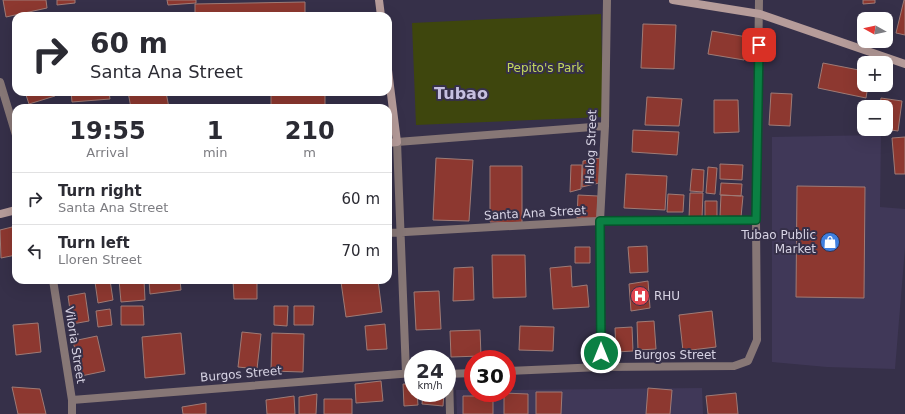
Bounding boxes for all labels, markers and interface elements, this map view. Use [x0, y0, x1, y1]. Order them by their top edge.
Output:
north arrow [857, 12, 893, 48]
map controls [857, 12, 893, 136]
text: 60 m [90, 27, 168, 60]
icon: right [24, 28, 76, 80]
pin [742, 28, 776, 62]
icon: arrive [748, 34, 770, 56]
button: + [857, 56, 893, 92]
text: Santa Ana Street [90, 61, 243, 82]
park label: Pepito's Park [507, 61, 583, 75]
district label: Tubao [434, 84, 488, 103]
button: − [857, 100, 893, 136]
street label: Halog Street [583, 109, 599, 185]
text: 19:55 [69, 117, 146, 145]
text: 1 [207, 117, 223, 145]
text: 210 [285, 117, 335, 145]
text: Arrival [86, 145, 129, 160]
text: min [203, 145, 227, 160]
text: m [303, 145, 316, 160]
text: Turn right [58, 182, 142, 200]
icon: right [24, 188, 46, 210]
text: 60 m [342, 190, 380, 208]
text: Santa Ana Street [58, 200, 168, 215]
street label: Santa Ana Street [484, 203, 587, 223]
place label: Tubao Public Market [740, 228, 816, 256]
shop icon: Tubao Public Market [819, 231, 841, 253]
text: Turn left [58, 234, 130, 252]
icon: left [24, 240, 46, 262]
text: 70 m [342, 242, 380, 260]
text: Lloren Street [58, 252, 142, 267]
hospital icon: RHU [629, 285, 651, 307]
place label: RHU [654, 289, 680, 303]
street label: Viloria Street [62, 305, 88, 385]
position arrow [580, 332, 622, 374]
street label: Burgos Street [634, 348, 716, 362]
speed limit sign: 30 [464, 350, 516, 402]
text: 24 [416, 359, 444, 383]
street label: Burgos Street [200, 363, 283, 385]
text: km/h [417, 380, 443, 391]

